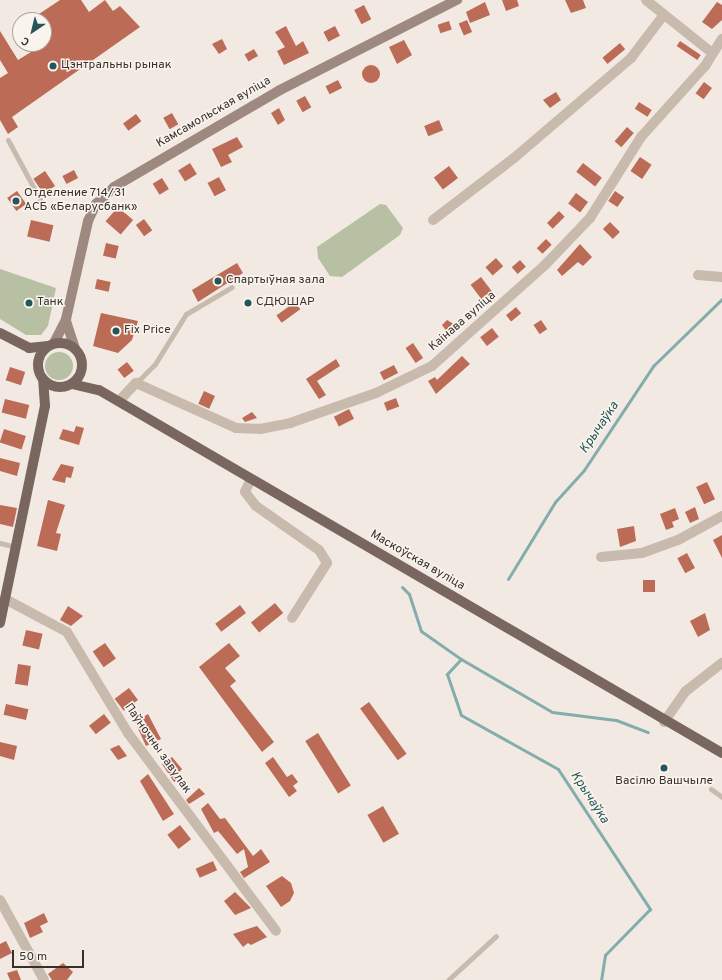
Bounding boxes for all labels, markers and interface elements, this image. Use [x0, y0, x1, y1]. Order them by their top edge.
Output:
north arrow [12, 12, 52, 52]
text: С [19, 33, 33, 49]
place label: Цэнтральны рынак [61, 59, 171, 73]
marker: Цэнтральны рынак [48, 61, 58, 71]
street label: Камсамольская вуліца [154, 74, 274, 152]
place label: Отделение 714/31 АСБ «Беларусбанк» [24, 187, 137, 215]
marker: Отделение 714/31 АСБ «Беларусбанк» [11, 196, 21, 206]
place label: Спартыўная зала [226, 274, 325, 288]
marker: Спартыўная зала [213, 276, 223, 286]
street label: Каінава вуліца [427, 289, 499, 355]
place label: Танк [37, 296, 64, 310]
place label: СДЮШАР [256, 296, 315, 310]
marker: Танк [24, 298, 34, 308]
marker: СДЮШАР [243, 298, 253, 308]
place label: Fix Price [124, 324, 171, 338]
marker: Fix Price [111, 326, 121, 336]
water label: Крычаўка [577, 399, 623, 457]
street label: Маскоўская вуліца [367, 528, 467, 594]
street label: Паўночны завулак [120, 701, 194, 797]
marker: Васілю Вашчыле [659, 763, 669, 773]
water label: Крычаўка [566, 769, 612, 827]
place label: Васілю Вашчыле [615, 775, 713, 789]
scale bar [14, 942, 86, 968]
text: 50 m [19, 949, 47, 965]

